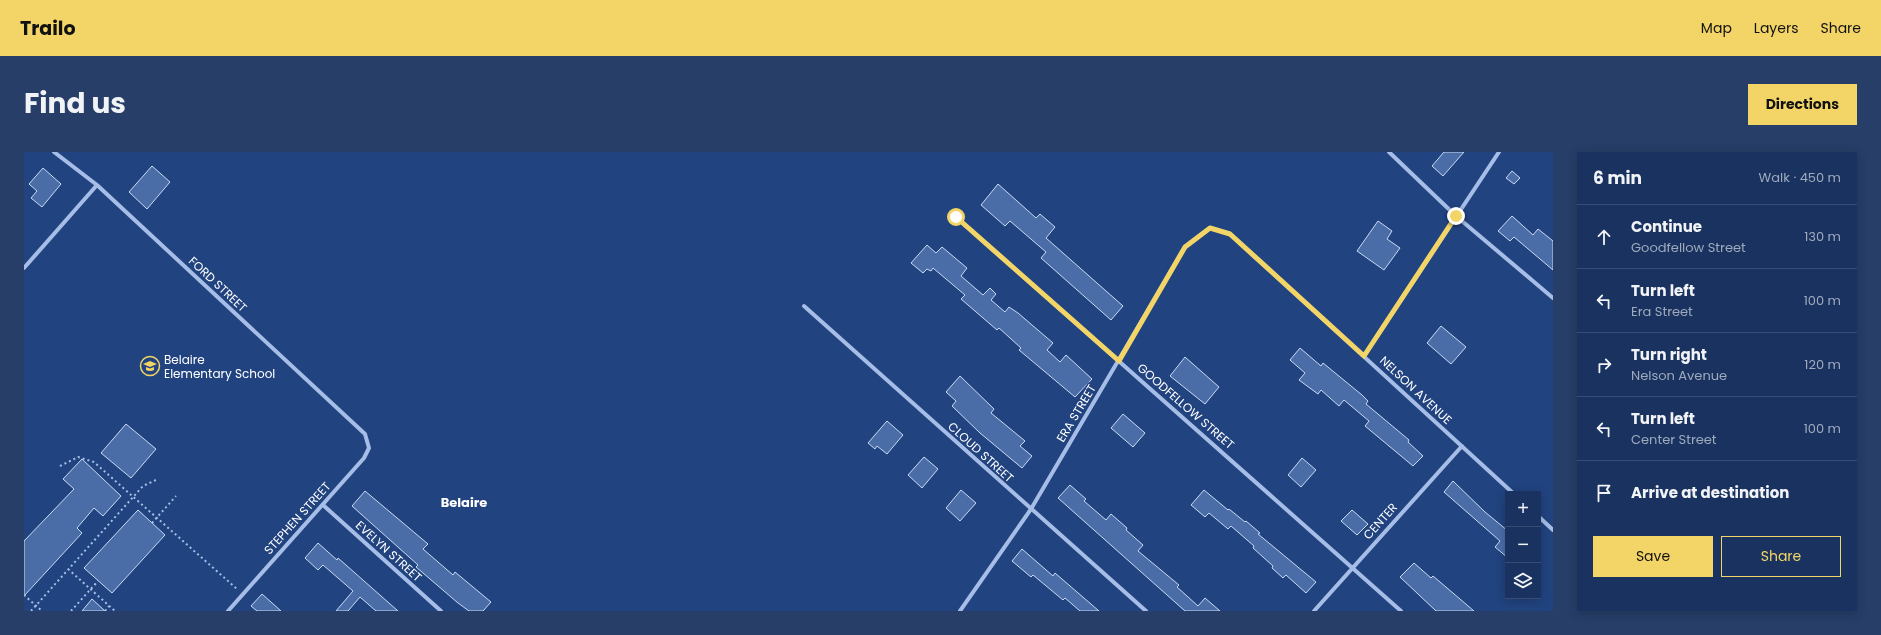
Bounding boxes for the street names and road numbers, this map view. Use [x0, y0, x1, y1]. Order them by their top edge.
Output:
street label: FORD STREET [185, 253, 251, 316]
street label: NELSON AVENUE [1376, 352, 1456, 428]
street label: GOODFELLOW STREET [1134, 359, 1238, 453]
street label: ERA STREET [1052, 381, 1100, 445]
street label: CLOUD STREET [944, 418, 1018, 487]
street label: STEPHEN STREET [260, 478, 335, 558]
street label: CENTER [1359, 499, 1401, 543]
street label: EVELYN STREET [352, 517, 426, 586]

